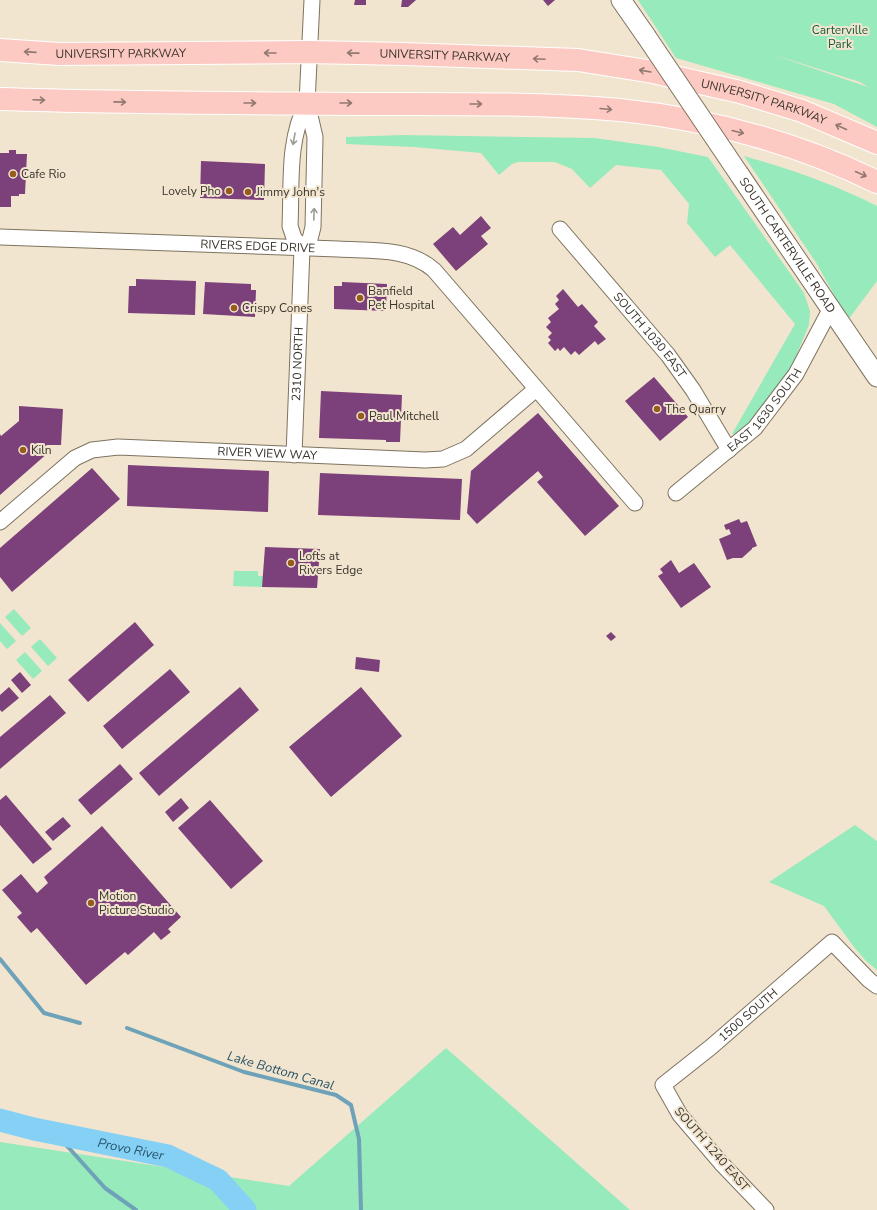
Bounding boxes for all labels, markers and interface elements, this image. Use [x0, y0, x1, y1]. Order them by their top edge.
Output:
park label: Carterville Park [812, 22, 868, 52]
street label: UNIVERSITY PARKWAY [55, 45, 187, 62]
street label: UNIVERSITY PARKWAY [379, 45, 511, 66]
one-way arrow [24, 48, 37, 55]
one-way arrow [264, 49, 277, 57]
one-way arrow [347, 49, 360, 57]
one-way arrow [533, 55, 546, 62]
one-way arrow [638, 67, 651, 75]
street label: UNIVERSITY PARKWAY [699, 75, 830, 129]
one-way arrow [32, 97, 45, 104]
one-way arrow [113, 98, 126, 106]
one-way arrow [243, 99, 256, 107]
one-way arrow [339, 99, 352, 107]
one-way arrow [469, 100, 482, 108]
one-way arrow [599, 106, 612, 113]
one-way arrow [836, 122, 848, 130]
one-way arrow [731, 128, 744, 136]
one-way arrow [290, 132, 298, 145]
place label: Cafe Rio [21, 166, 66, 182]
marker: Cafe Rio [8, 169, 18, 179]
one-way arrow [854, 171, 866, 178]
street label: SOUTH CARTERVILLE ROAD [736, 174, 839, 316]
place label: Lovely Pho [162, 183, 221, 199]
place label: Jimmy John's [255, 184, 325, 200]
marker: Lovely Pho [224, 186, 234, 196]
marker: Jimmy John's [243, 187, 253, 197]
one-way arrow [310, 208, 317, 221]
street label: RIVERS EDGE DRIVE [200, 236, 316, 256]
place label: Banfield Pet Hospital [368, 283, 435, 313]
street label: SOUTH 1030 EAST [610, 289, 690, 382]
marker: Banfield Pet Hospital [355, 293, 365, 303]
place label: Crispy Cones [242, 300, 313, 316]
marker: Crispy Cones [229, 303, 239, 313]
street label: 2310 NORTH [288, 327, 307, 401]
street label: EAST 1630 SOUTH [724, 366, 806, 456]
place label: The Quarry [665, 401, 727, 417]
marker: The Quarry [652, 404, 662, 414]
place label: Paul Mitchell [369, 408, 440, 424]
marker: Paul Mitchell [356, 411, 366, 421]
place label: Kiln [31, 442, 52, 458]
street label: RIVER VIEW WAY [217, 443, 318, 463]
marker: Kiln [18, 445, 28, 455]
place label: Lofts at Rivers Edge [299, 548, 363, 578]
marker: Lofts at Rivers Edge [286, 558, 296, 568]
place label: Motion Picture Studio [99, 888, 175, 918]
marker: Motion Picture Studio [86, 898, 96, 908]
street label: 1500 SOUTH [715, 985, 781, 1045]
water label: Lake Bottom Canal [225, 1047, 337, 1095]
street label: SOUTH 1240 EAST [671, 1104, 754, 1195]
water label: Provo River [96, 1134, 166, 1165]

